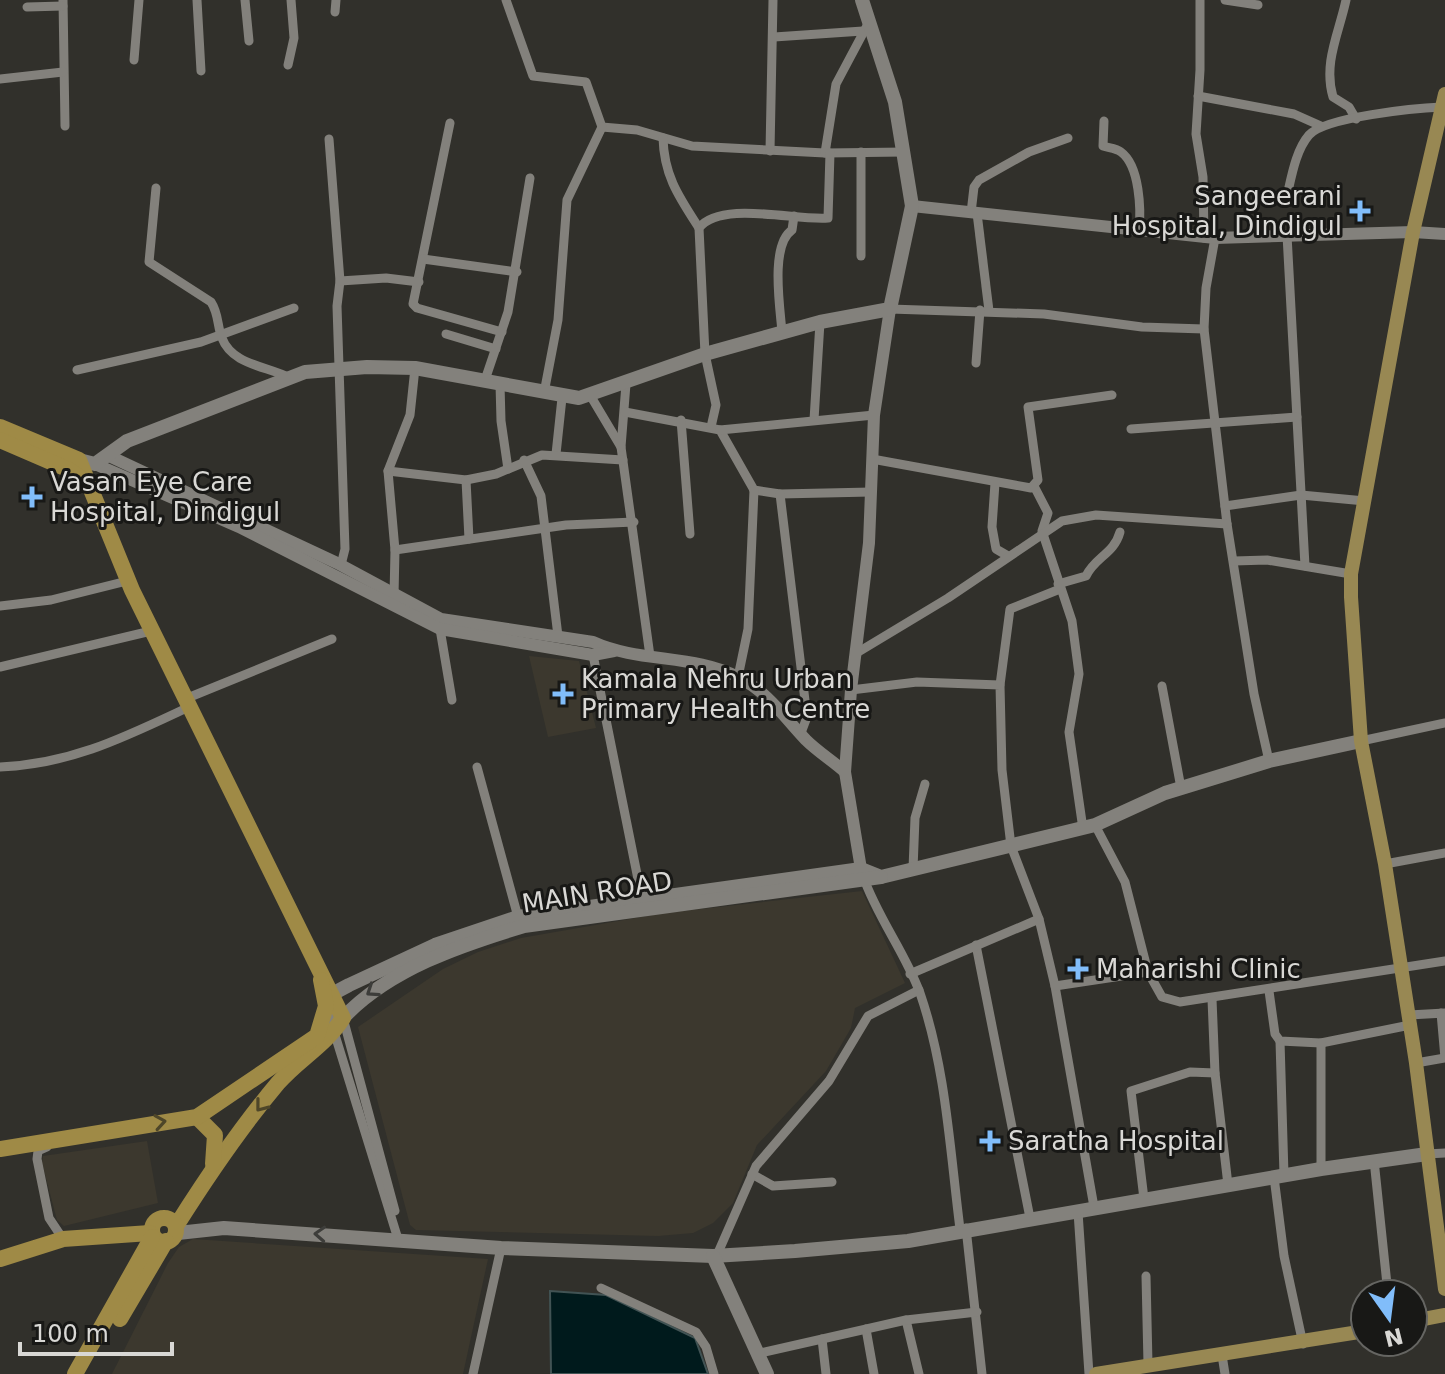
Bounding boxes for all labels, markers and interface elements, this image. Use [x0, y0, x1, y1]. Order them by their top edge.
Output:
place label: Sangeerani Hospital, Dindigul [1112, 181, 1342, 241]
marker: Sangeerani Hospital, Dindigul [1349, 200, 1371, 222]
place label: Vasan Eye Care Hospital, Dindigul [50, 467, 280, 527]
marker: Vasan Eye Care Hospital, Dindigul [21, 486, 43, 508]
place label: Kamala Nehru Urban Primary Health Centre [581, 664, 870, 724]
marker: Kamala Nehru Urban Primary Health Centre [552, 683, 574, 705]
street label: MAIN ROAD [520, 865, 674, 919]
place label: Maharishi Clinic [1096, 954, 1301, 984]
marker: Maharishi Clinic [1067, 958, 1089, 980]
one-way arrow [367, 981, 381, 996]
one-way arrow [256, 1097, 270, 1112]
one-way arrow [153, 1114, 167, 1131]
place label: Saratha Hospital [1008, 1126, 1224, 1156]
marker: Saratha Hospital [979, 1130, 1001, 1152]
one-way arrow [313, 1226, 326, 1243]
north arrow [1349, 1278, 1429, 1358]
scale bar [20, 1306, 172, 1356]
text: 100 m [32, 1320, 109, 1348]
text: N [1382, 1323, 1406, 1351]

